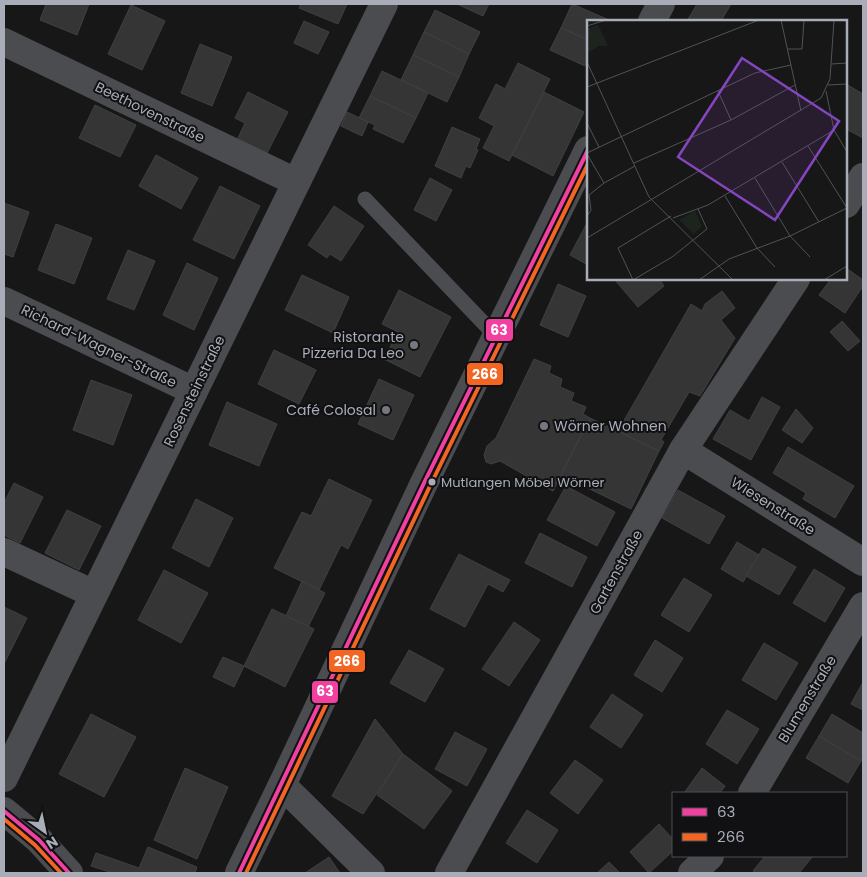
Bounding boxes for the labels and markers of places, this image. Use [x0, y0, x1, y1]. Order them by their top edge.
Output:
place label: Ristorante Pizzeria Da Leo [302, 327, 404, 363]
marker: Ristorante Pizzeria Da Leo [408, 339, 420, 351]
place label: Café Colosal [286, 400, 376, 420]
marker: Café Colosal [380, 404, 392, 416]
place label: Wörner Wohnen [554, 416, 667, 436]
marker: Wörner Wohnen [538, 420, 550, 432]
place label: Mutlangen Möbel Wörner [441, 473, 604, 492]
marker: Mutlangen Möbel Wörner [427, 477, 437, 487]

